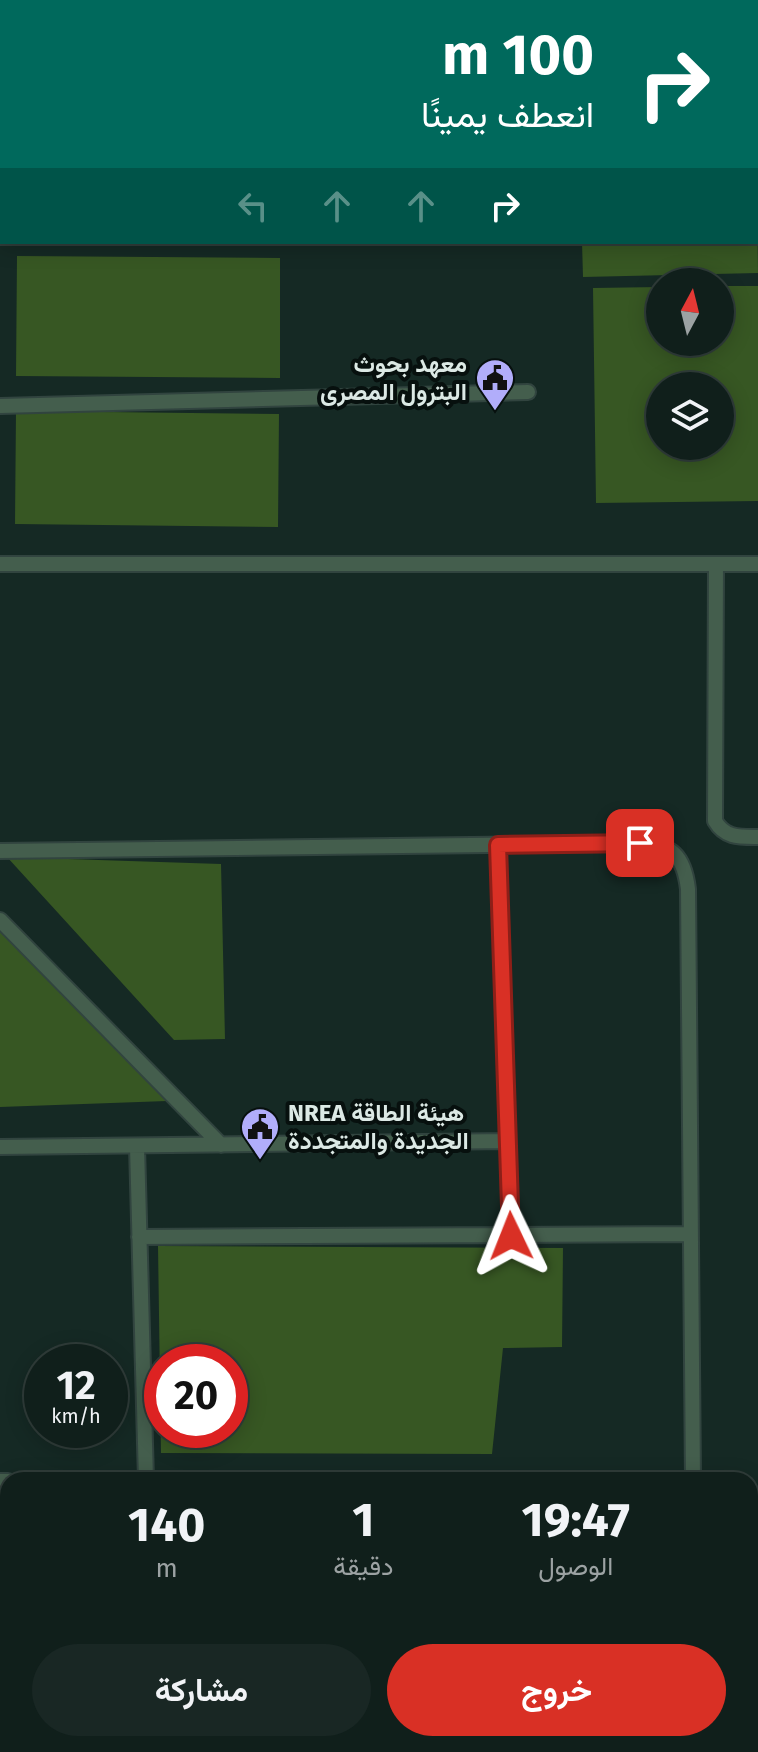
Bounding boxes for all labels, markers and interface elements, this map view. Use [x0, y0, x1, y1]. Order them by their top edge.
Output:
text: 100 m [442, 22, 594, 89]
icon: right [622, 32, 726, 136]
text: انعطف يمينًا [421, 93, 594, 137]
icon: left [231, 184, 275, 228]
icon: ahead [315, 184, 359, 228]
icon: ahead [399, 184, 443, 228]
icon: right [483, 184, 527, 228]
north arrow [646, 268, 734, 356]
map controls [646, 268, 734, 460]
place label: معهد بحوث البترول المصرى [320, 350, 467, 407]
public building icon: معهد بحوث البترول المصرى [474, 357, 516, 412]
button: layers [646, 372, 734, 460]
pin [606, 809, 674, 877]
icon: arrive [618, 821, 662, 865]
place label: NREA هيئة الطاقة الجديدة والمتجددة [288, 1099, 469, 1156]
public building icon: NREA هيئة الطاقة الجديدة والمتجددة [239, 1106, 281, 1161]
position arrow [469, 1194, 553, 1278]
speed limit sign: 20 [144, 1344, 248, 1448]
text: 12 [56, 1362, 96, 1410]
text: km/h [51, 1404, 101, 1428]
text: 1 [352, 1491, 375, 1549]
text: 19:47 [521, 1491, 630, 1549]
text: 140 [128, 1496, 205, 1554]
text: دقيقة [333, 1551, 394, 1582]
text: الوصول [538, 1551, 613, 1582]
text: m [156, 1553, 178, 1584]
button: مشاركة [32, 1644, 371, 1736]
button: خروج [387, 1644, 726, 1736]

